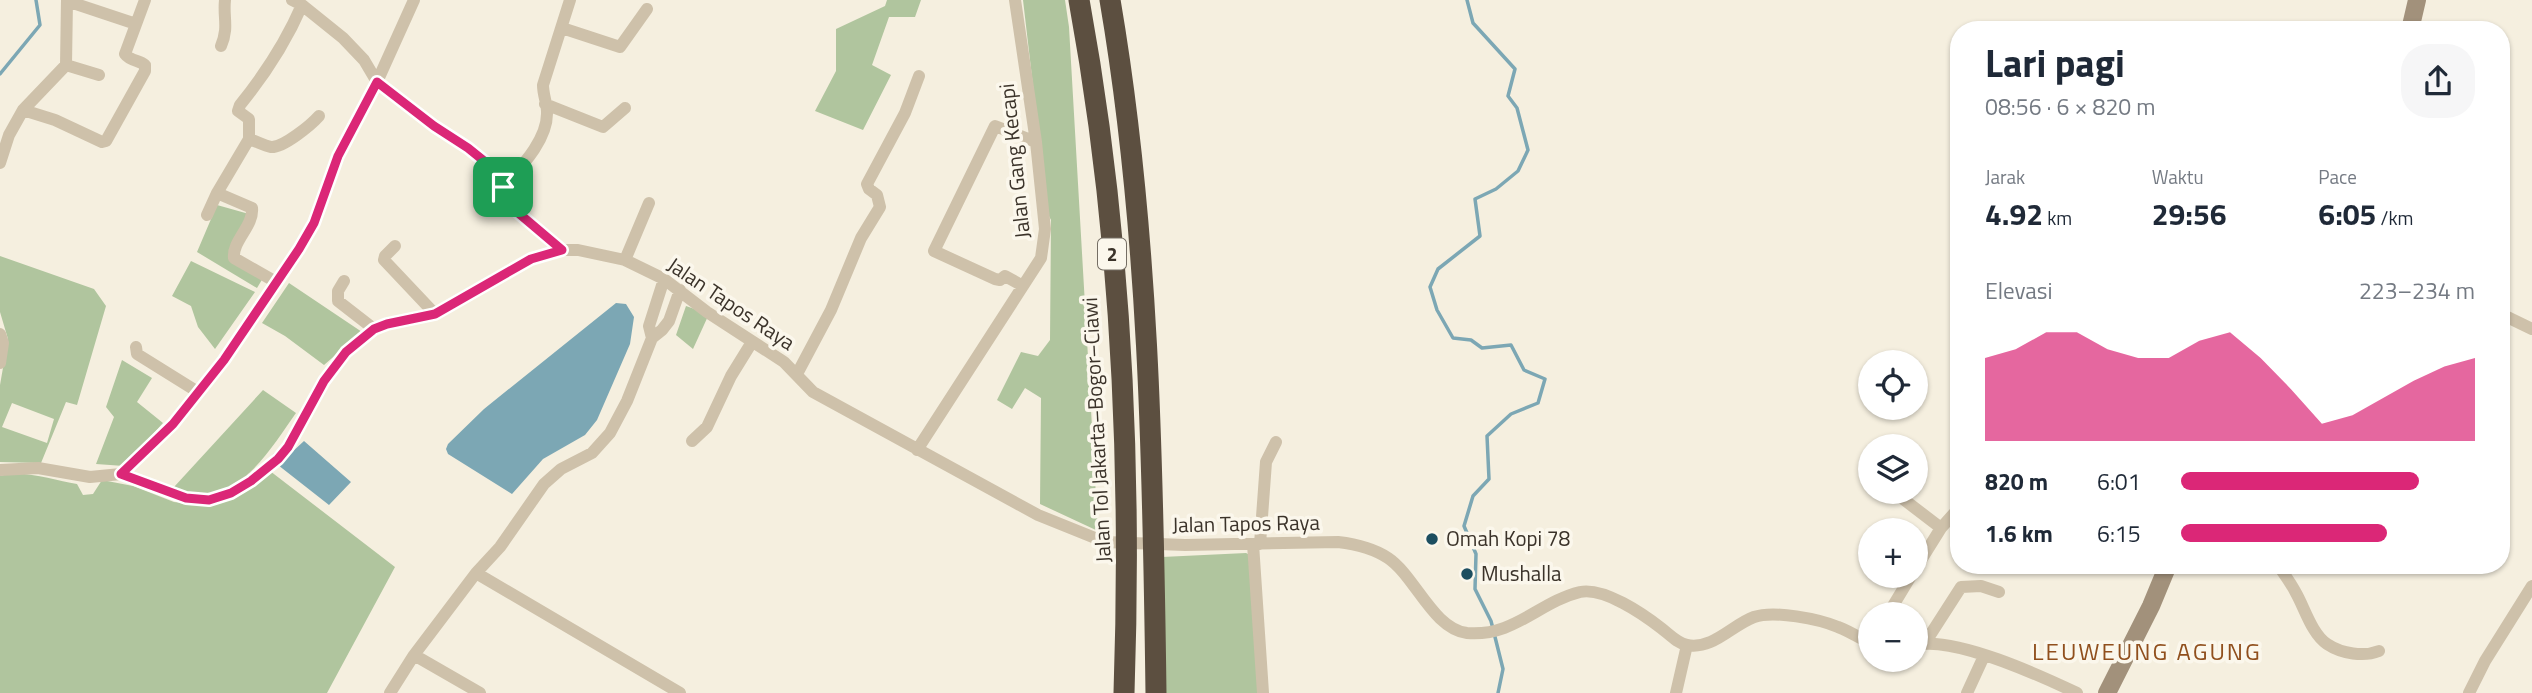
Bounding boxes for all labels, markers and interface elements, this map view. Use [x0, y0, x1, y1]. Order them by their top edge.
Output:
text: Lari pagi [1985, 34, 2125, 92]
button: share [2401, 44, 2475, 118]
street label: Jalan Gang Kecapi [990, 82, 1038, 240]
text: 08:56 · 6 × 820 m [1985, 89, 2155, 124]
pin [473, 157, 533, 217]
text: Jarak [1985, 162, 2025, 191]
text: Waktu [2152, 162, 2204, 191]
text: Pace [2318, 162, 2357, 191]
icon: arrive [484, 168, 522, 206]
text: 4.92 [1985, 191, 2043, 237]
text: 29:56 [2152, 191, 2227, 237]
text: 6:05 [2318, 191, 2376, 237]
text: km [2043, 203, 2072, 232]
text: /km [2376, 203, 2413, 232]
road number: 2 [1098, 238, 1126, 270]
street label: Jalan Tapos Raya [661, 249, 802, 358]
text: Elevasi [1985, 273, 2053, 308]
text: 223–234 m [2359, 273, 2475, 308]
street label: Jalan Tol Jakarta–Bogor–Ciawi [1073, 297, 1119, 564]
map controls [1858, 350, 1928, 672]
button: locate [1858, 350, 1928, 420]
button: layers [1858, 434, 1928, 504]
text: 820 m [1985, 464, 2048, 499]
text: 6:01 [2097, 464, 2141, 499]
street label: Jalan Tapos Raya [1172, 506, 1321, 540]
text: 1.6 km [1985, 516, 2053, 551]
text: 6:15 [2097, 516, 2141, 551]
button: + [1858, 518, 1928, 588]
place label: Omah Kopi 78 [1446, 522, 1571, 554]
marker: Omah Kopi 78 [1424, 531, 1440, 547]
place label: Mushalla [1481, 557, 1562, 589]
marker: Mushalla [1459, 566, 1475, 582]
button: − [1858, 602, 1928, 672]
district label: LEUWEUNG AGUNG [2032, 633, 2262, 669]

